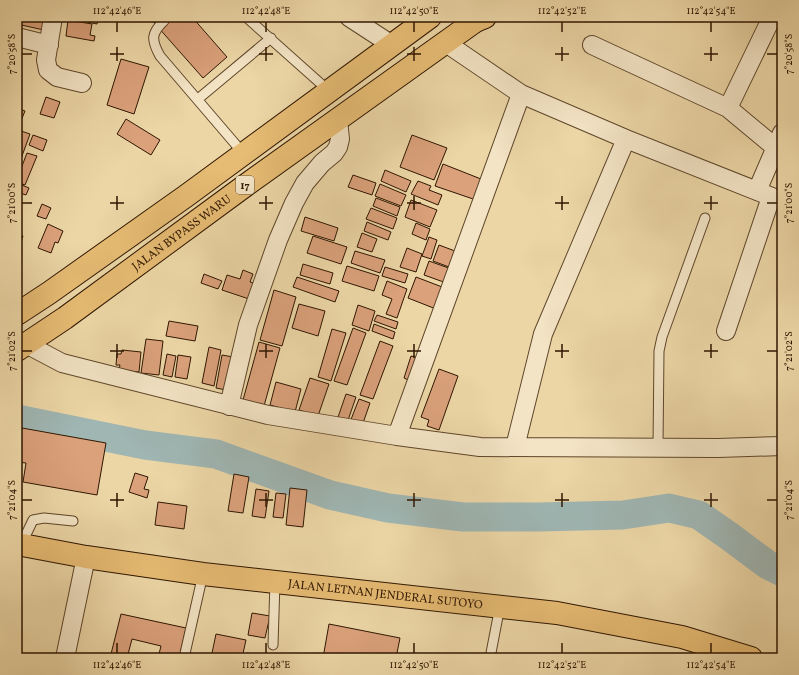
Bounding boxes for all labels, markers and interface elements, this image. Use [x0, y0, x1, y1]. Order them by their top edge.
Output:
text: 112°42'46"E [93, 4, 141, 18]
text: 112°42'48"E [242, 4, 290, 18]
text: 112°42'50"E [390, 4, 438, 18]
text: 112°42'52"E [538, 4, 586, 18]
text: 112°42'54"E [687, 4, 735, 18]
text: 7°20'58"S [5, 34, 19, 74]
text: 7°20'58"S [782, 34, 796, 74]
road number: 17 [236, 176, 254, 194]
text: 7°21'00"S [5, 183, 19, 223]
text: 7°21'00"S [782, 183, 796, 223]
street label: JALAN BYPASS WARU [129, 192, 235, 275]
text: 7°21'02"S [5, 331, 19, 371]
text: 7°21'02"S [782, 331, 796, 371]
text: 7°21'04"S [5, 480, 19, 520]
text: 7°21'04"S [782, 480, 796, 520]
street label: JALAN LETNAN JENDERAL SUTOYO [287, 576, 484, 614]
text: 112°42'46"E [93, 658, 141, 672]
text: 112°42'48"E [242, 658, 290, 672]
text: 112°42'50"E [390, 658, 438, 672]
text: 112°42'52"E [538, 658, 586, 672]
text: 112°42'54"E [687, 658, 735, 672]

